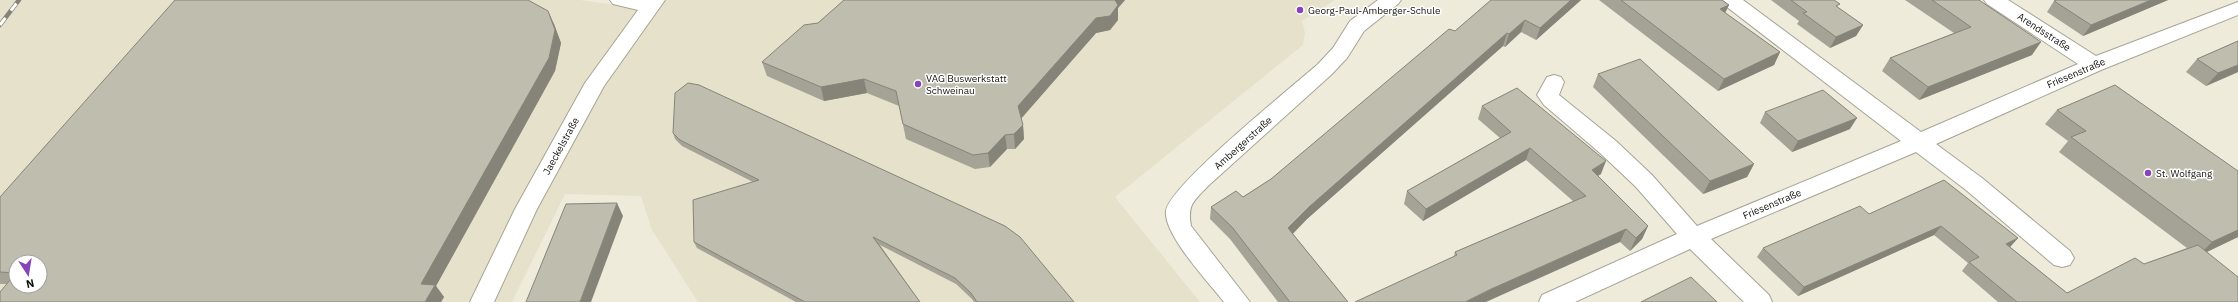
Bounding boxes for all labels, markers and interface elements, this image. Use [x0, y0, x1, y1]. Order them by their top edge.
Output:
place label: Georg-Paul-Amberger-Schule [1308, 4, 1441, 17]
marker: Georg-Paul-Amberger-Schule [1295, 5, 1305, 15]
street label: Arendsstraße [2015, 10, 2074, 54]
street label: Friesenstraße [2045, 55, 2108, 91]
place label: VAG Buswerkstatt Schweinau [926, 72, 1007, 97]
marker: VAG Buswerkstatt Schweinau [913, 79, 923, 89]
street label: Ambergerstraße [1211, 113, 1275, 172]
street label: Jaeckelstraße [540, 115, 582, 177]
place label: St. Wolfgang [2156, 167, 2213, 180]
marker: St. Wolfgang [2143, 168, 2153, 178]
street label: Friesenstraße [1741, 186, 1804, 222]
north arrow [8, 254, 48, 294]
text: N [25, 276, 35, 291]

